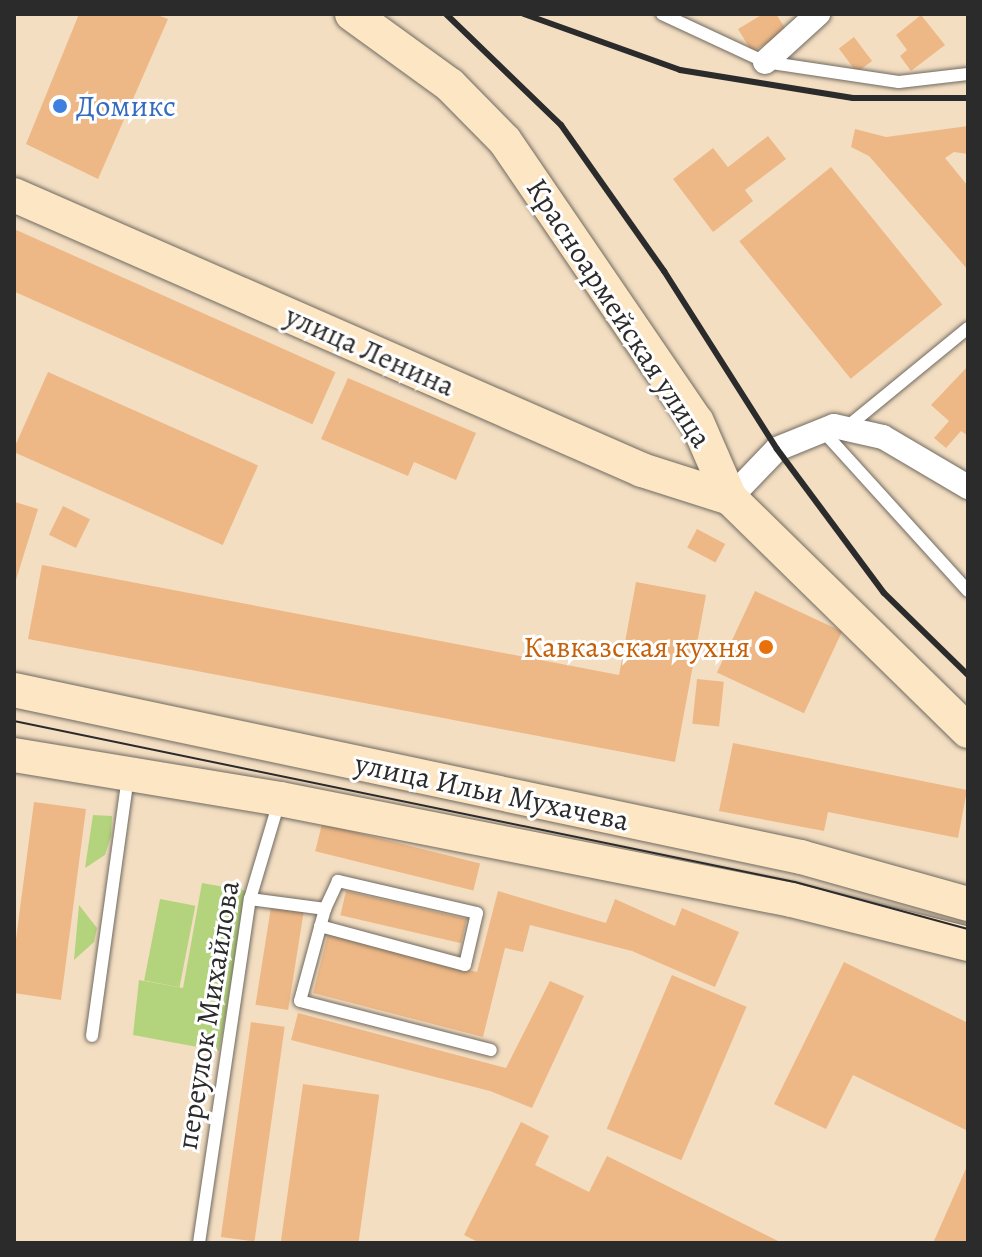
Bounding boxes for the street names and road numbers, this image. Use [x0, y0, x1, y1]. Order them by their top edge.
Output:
street label: Красноармейская улица [519, 172, 719, 454]
street label: улица Ленина [280, 298, 460, 404]
street label: улица Ильи Мухачева [352, 745, 632, 839]
street label: переулок Михайлова [169, 878, 247, 1152]

